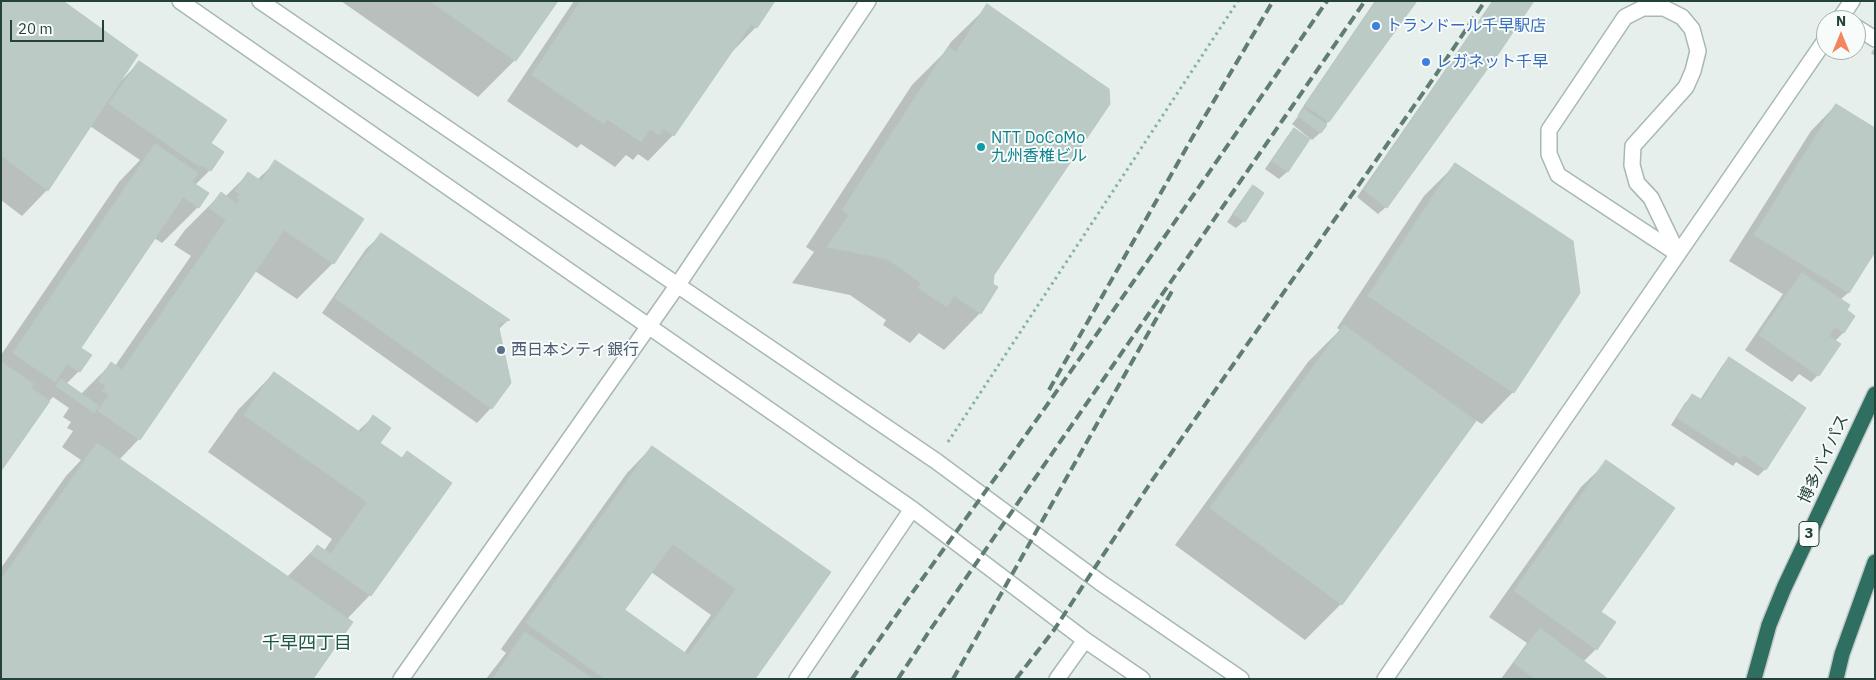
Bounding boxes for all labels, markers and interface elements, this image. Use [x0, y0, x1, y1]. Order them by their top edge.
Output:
scale bar [12, 10, 106, 42]
north arrow [1816, 10, 1866, 60]
text: N [1836, 12, 1846, 30]
place label: トランドール千早駅店 [1386, 16, 1546, 36]
text: 20 m [18, 19, 53, 38]
marker: トランドール千早駅店 [1370, 20, 1382, 32]
place label: レガネット千早 [1436, 52, 1548, 72]
marker: レガネット千早 [1420, 56, 1432, 68]
place label: NTT DoCoMo 九州香椎ビル [991, 128, 1087, 166]
marker: NTT DoCoMo 九州香椎ビル [975, 141, 987, 153]
place label: 西日本シティ銀行 [511, 340, 639, 360]
marker: 西日本シティ銀行 [495, 344, 507, 356]
street label: 博多バイパス [1795, 411, 1853, 507]
road number: 3 [1799, 522, 1819, 546]
district label: 千早四丁目 [262, 633, 352, 655]

